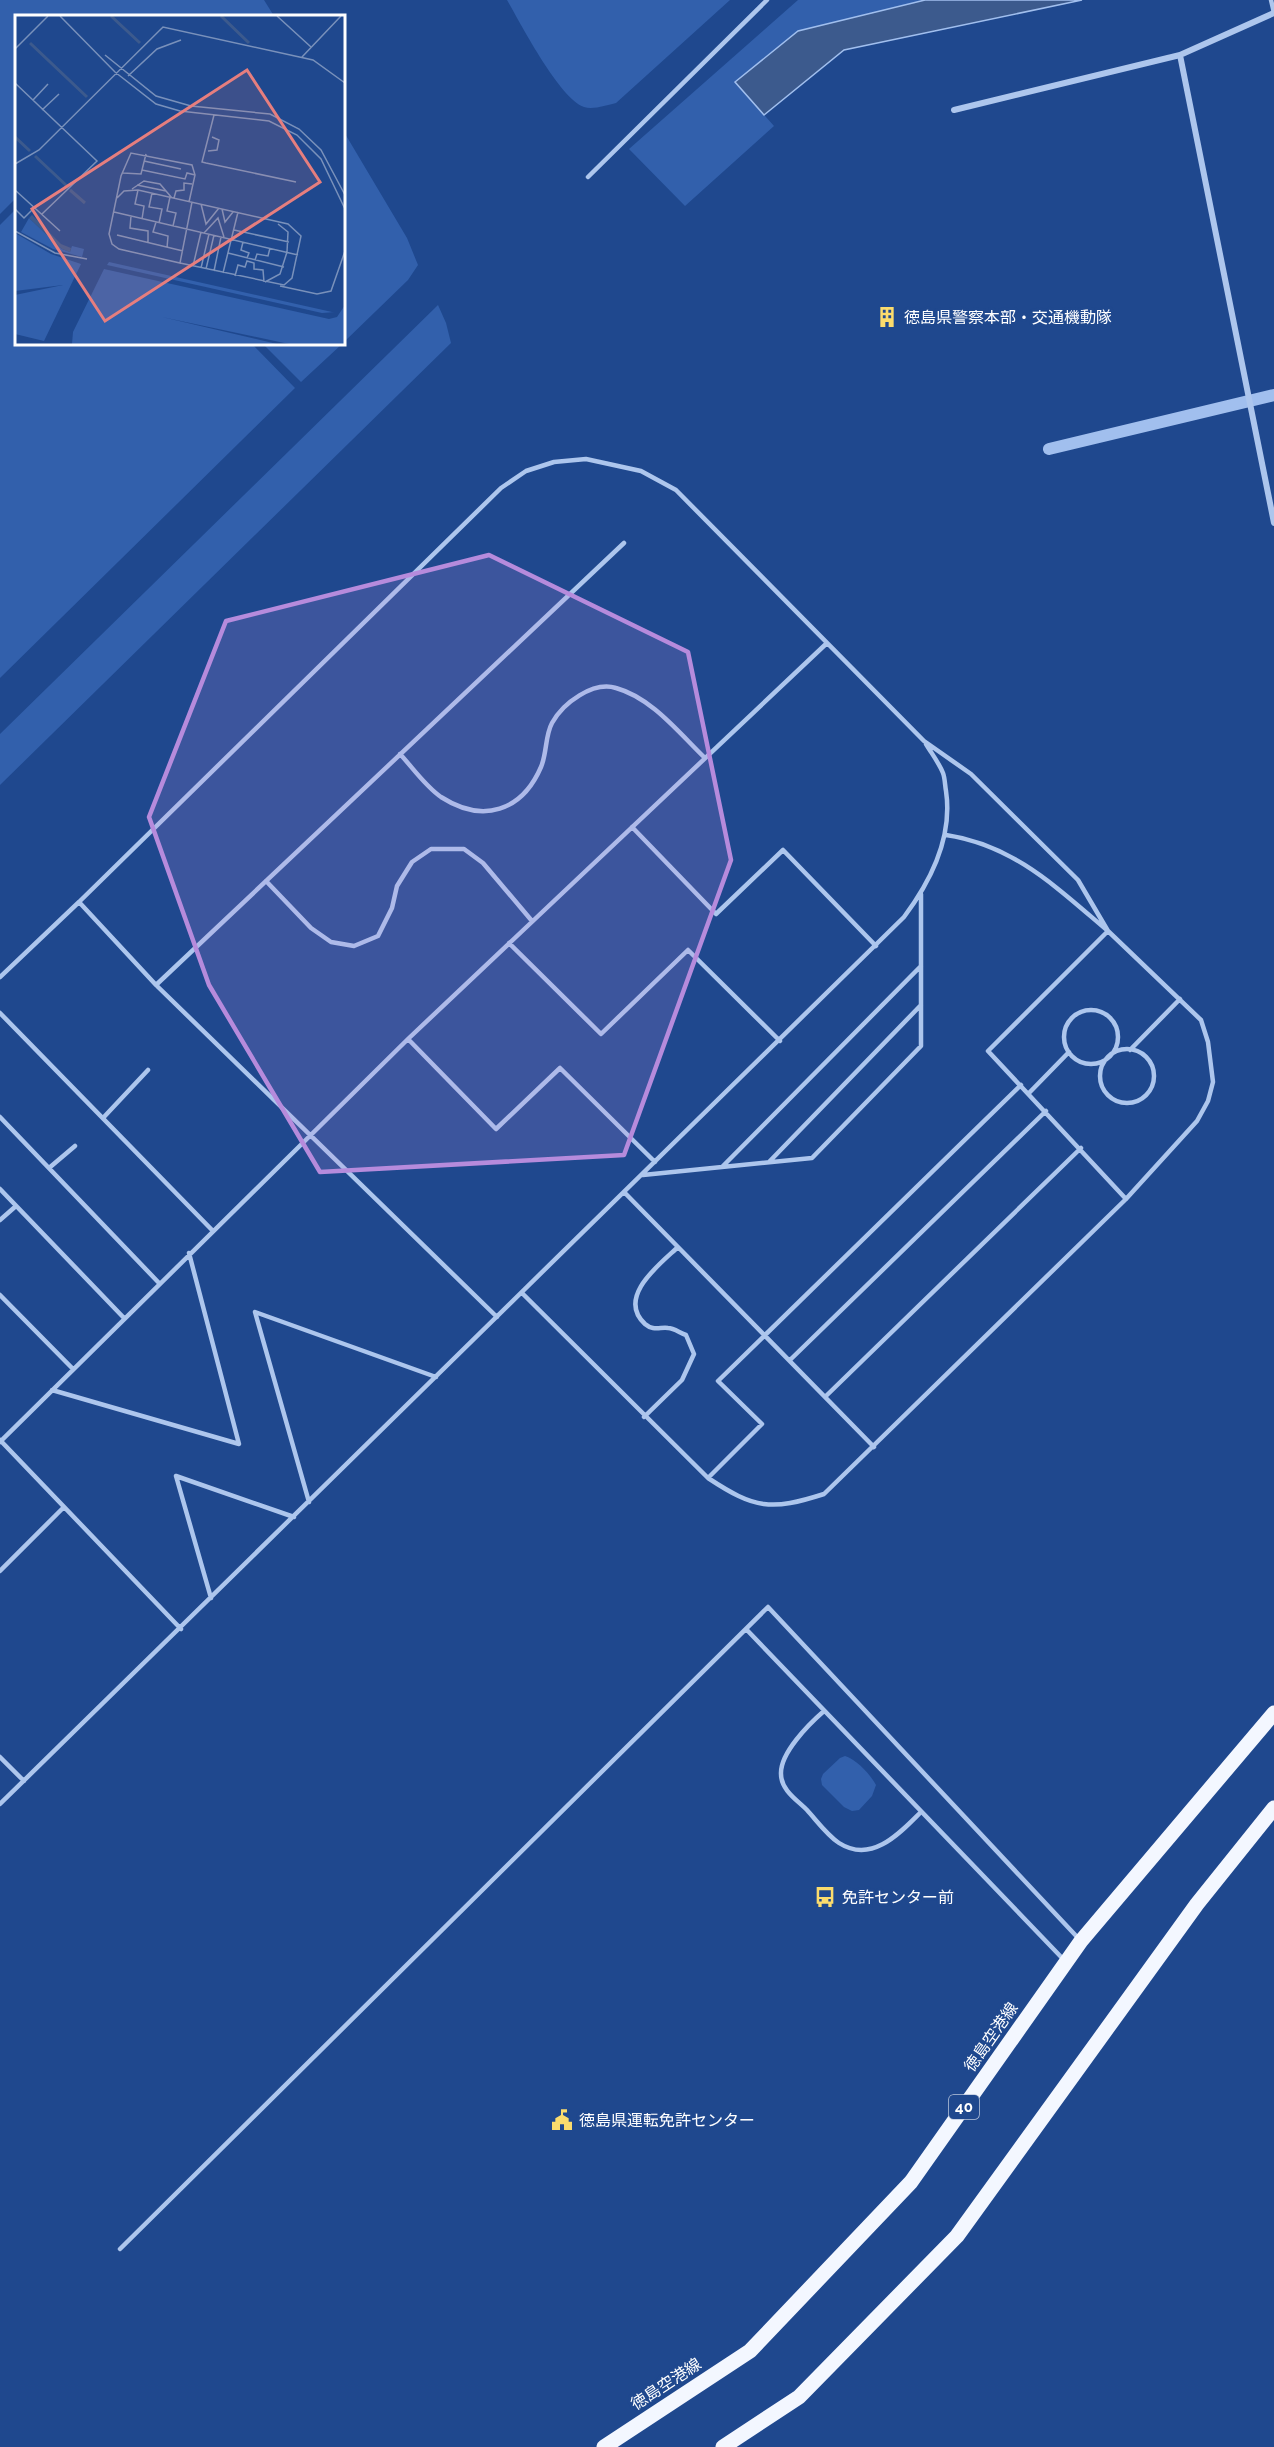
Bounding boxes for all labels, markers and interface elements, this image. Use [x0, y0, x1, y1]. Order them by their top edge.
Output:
inset map [15, 15, 345, 345]
building icon: 徳島県警察本部・交通機動隊 [875, 305, 899, 329]
place label: 徳島県警察本部・交通機動隊 [904, 308, 1112, 327]
bus stop icon: 免許センター前 [813, 1885, 837, 1909]
place label: 免許センター前 [842, 1888, 954, 1907]
street label: 徳島空港線 [960, 1999, 1022, 2075]
road number: 40 [949, 2095, 979, 2119]
public building icon: 徳島県運転免許センター [550, 2108, 574, 2132]
place label: 徳島県運転免許センター [579, 2111, 755, 2130]
street label: 徳島空港線 [627, 2354, 705, 2414]

